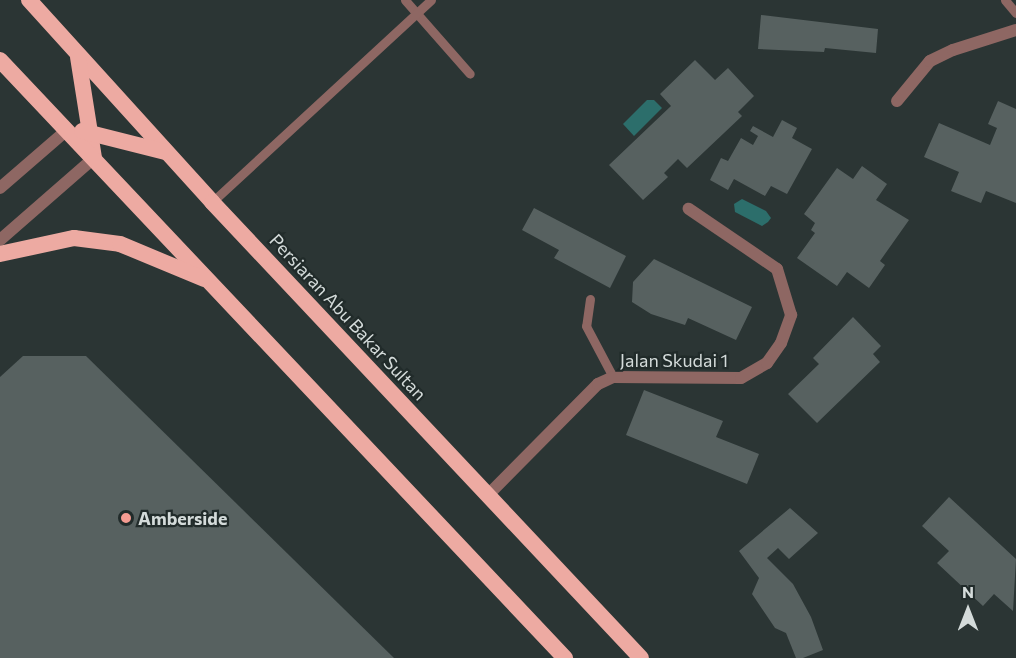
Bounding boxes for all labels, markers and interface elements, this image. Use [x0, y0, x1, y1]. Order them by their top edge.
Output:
street label: Persiaran Abu Bakar Sultan [265, 229, 431, 405]
street label: Jalan Skudai 1 [620, 349, 728, 371]
place label: Amberside [138, 507, 227, 529]
marker: Amberside [119, 511, 133, 525]
north arrow [938, 580, 998, 640]
text: N [962, 582, 974, 601]

